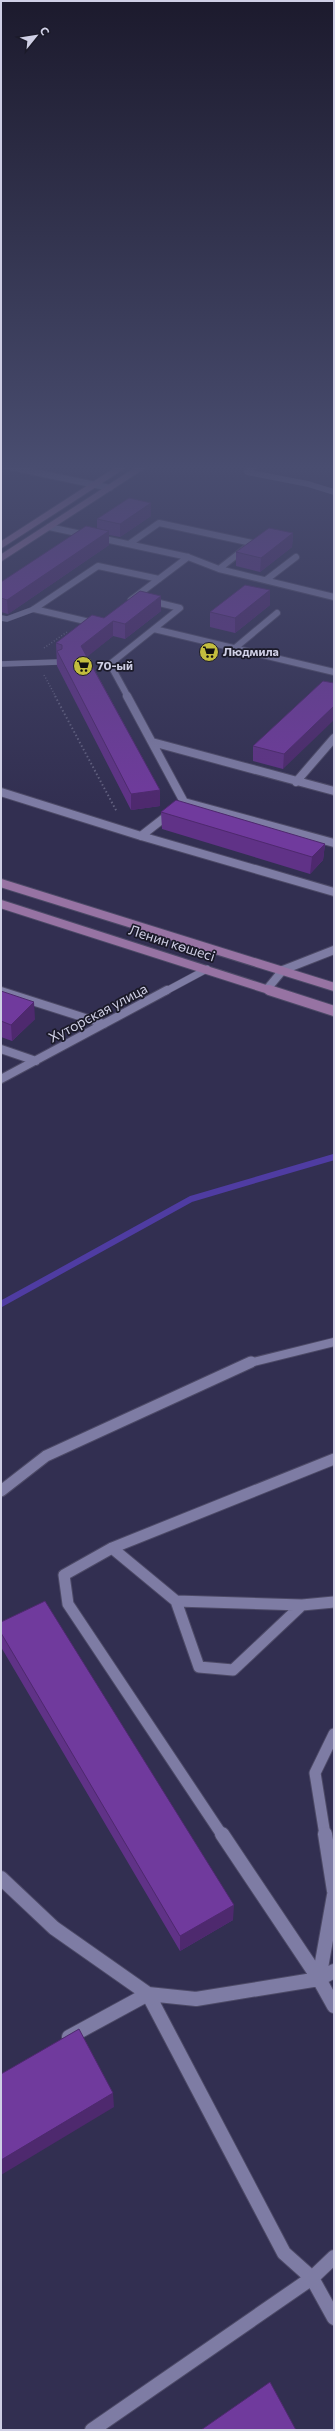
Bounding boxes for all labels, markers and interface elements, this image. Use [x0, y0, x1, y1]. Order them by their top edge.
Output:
north arrow [16, 16, 56, 56]
text: С [38, 24, 53, 38]
supermarket icon: Людмила [198, 641, 220, 663]
place label: Людмила [223, 644, 279, 658]
supermarket icon: 70-ый [72, 655, 94, 677]
place label: 70-ый [97, 658, 133, 672]
street label: Ленин көшесі [127, 921, 217, 964]
street label: Хуторская улица [46, 979, 150, 1046]

